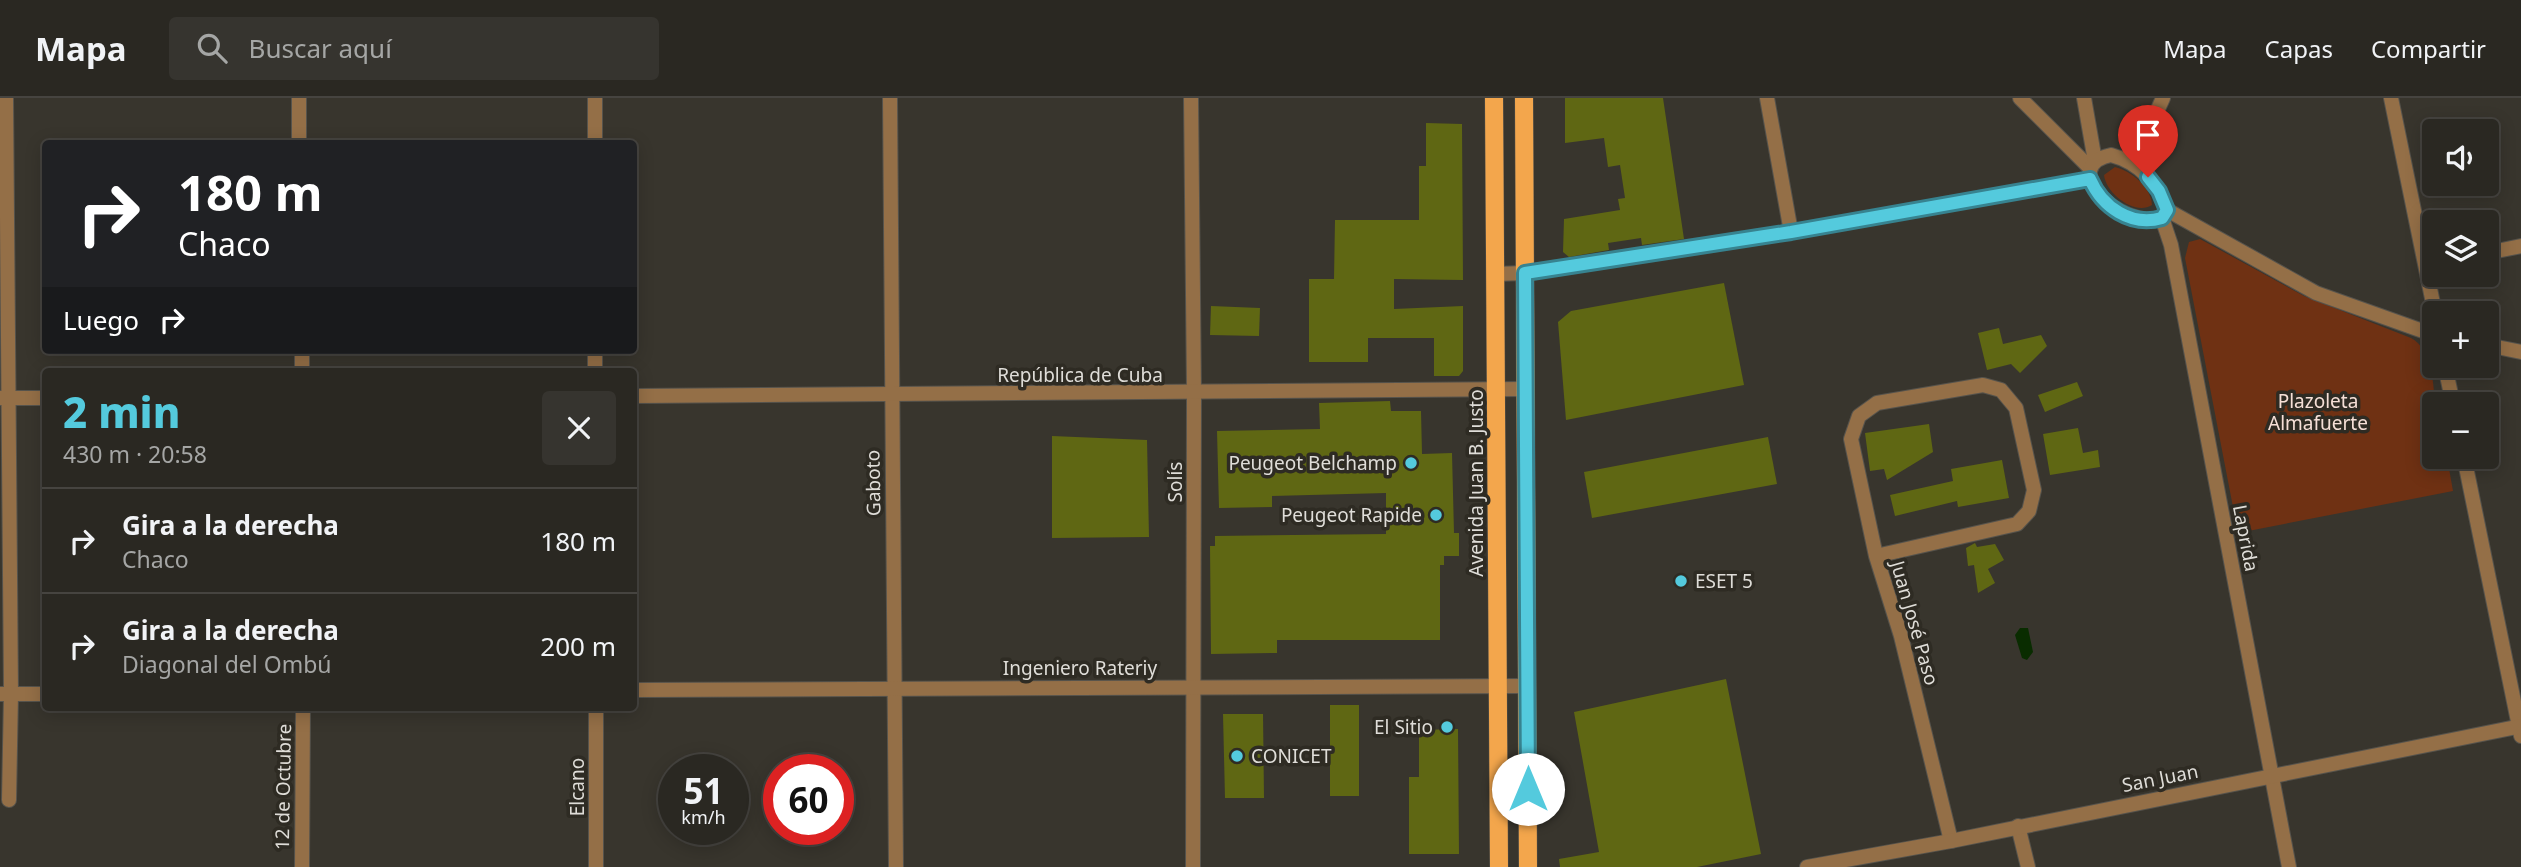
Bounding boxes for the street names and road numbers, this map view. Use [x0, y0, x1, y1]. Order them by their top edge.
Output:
street label: República de Cuba [997, 362, 1163, 388]
street label: Avenida Juan B. Justo [1463, 389, 1489, 577]
street label: Gaboto [859, 450, 887, 516]
street label: Solís [1162, 462, 1188, 502]
street label: Laprida [2227, 502, 2265, 574]
street label: Juan José Paso [1884, 556, 1945, 688]
street label: Ingeniero Rateriy [1003, 655, 1157, 681]
street label: 12 de Octubre [269, 724, 297, 850]
street label: Elcano [564, 758, 590, 816]
street label: San Juan [2120, 758, 2200, 798]

